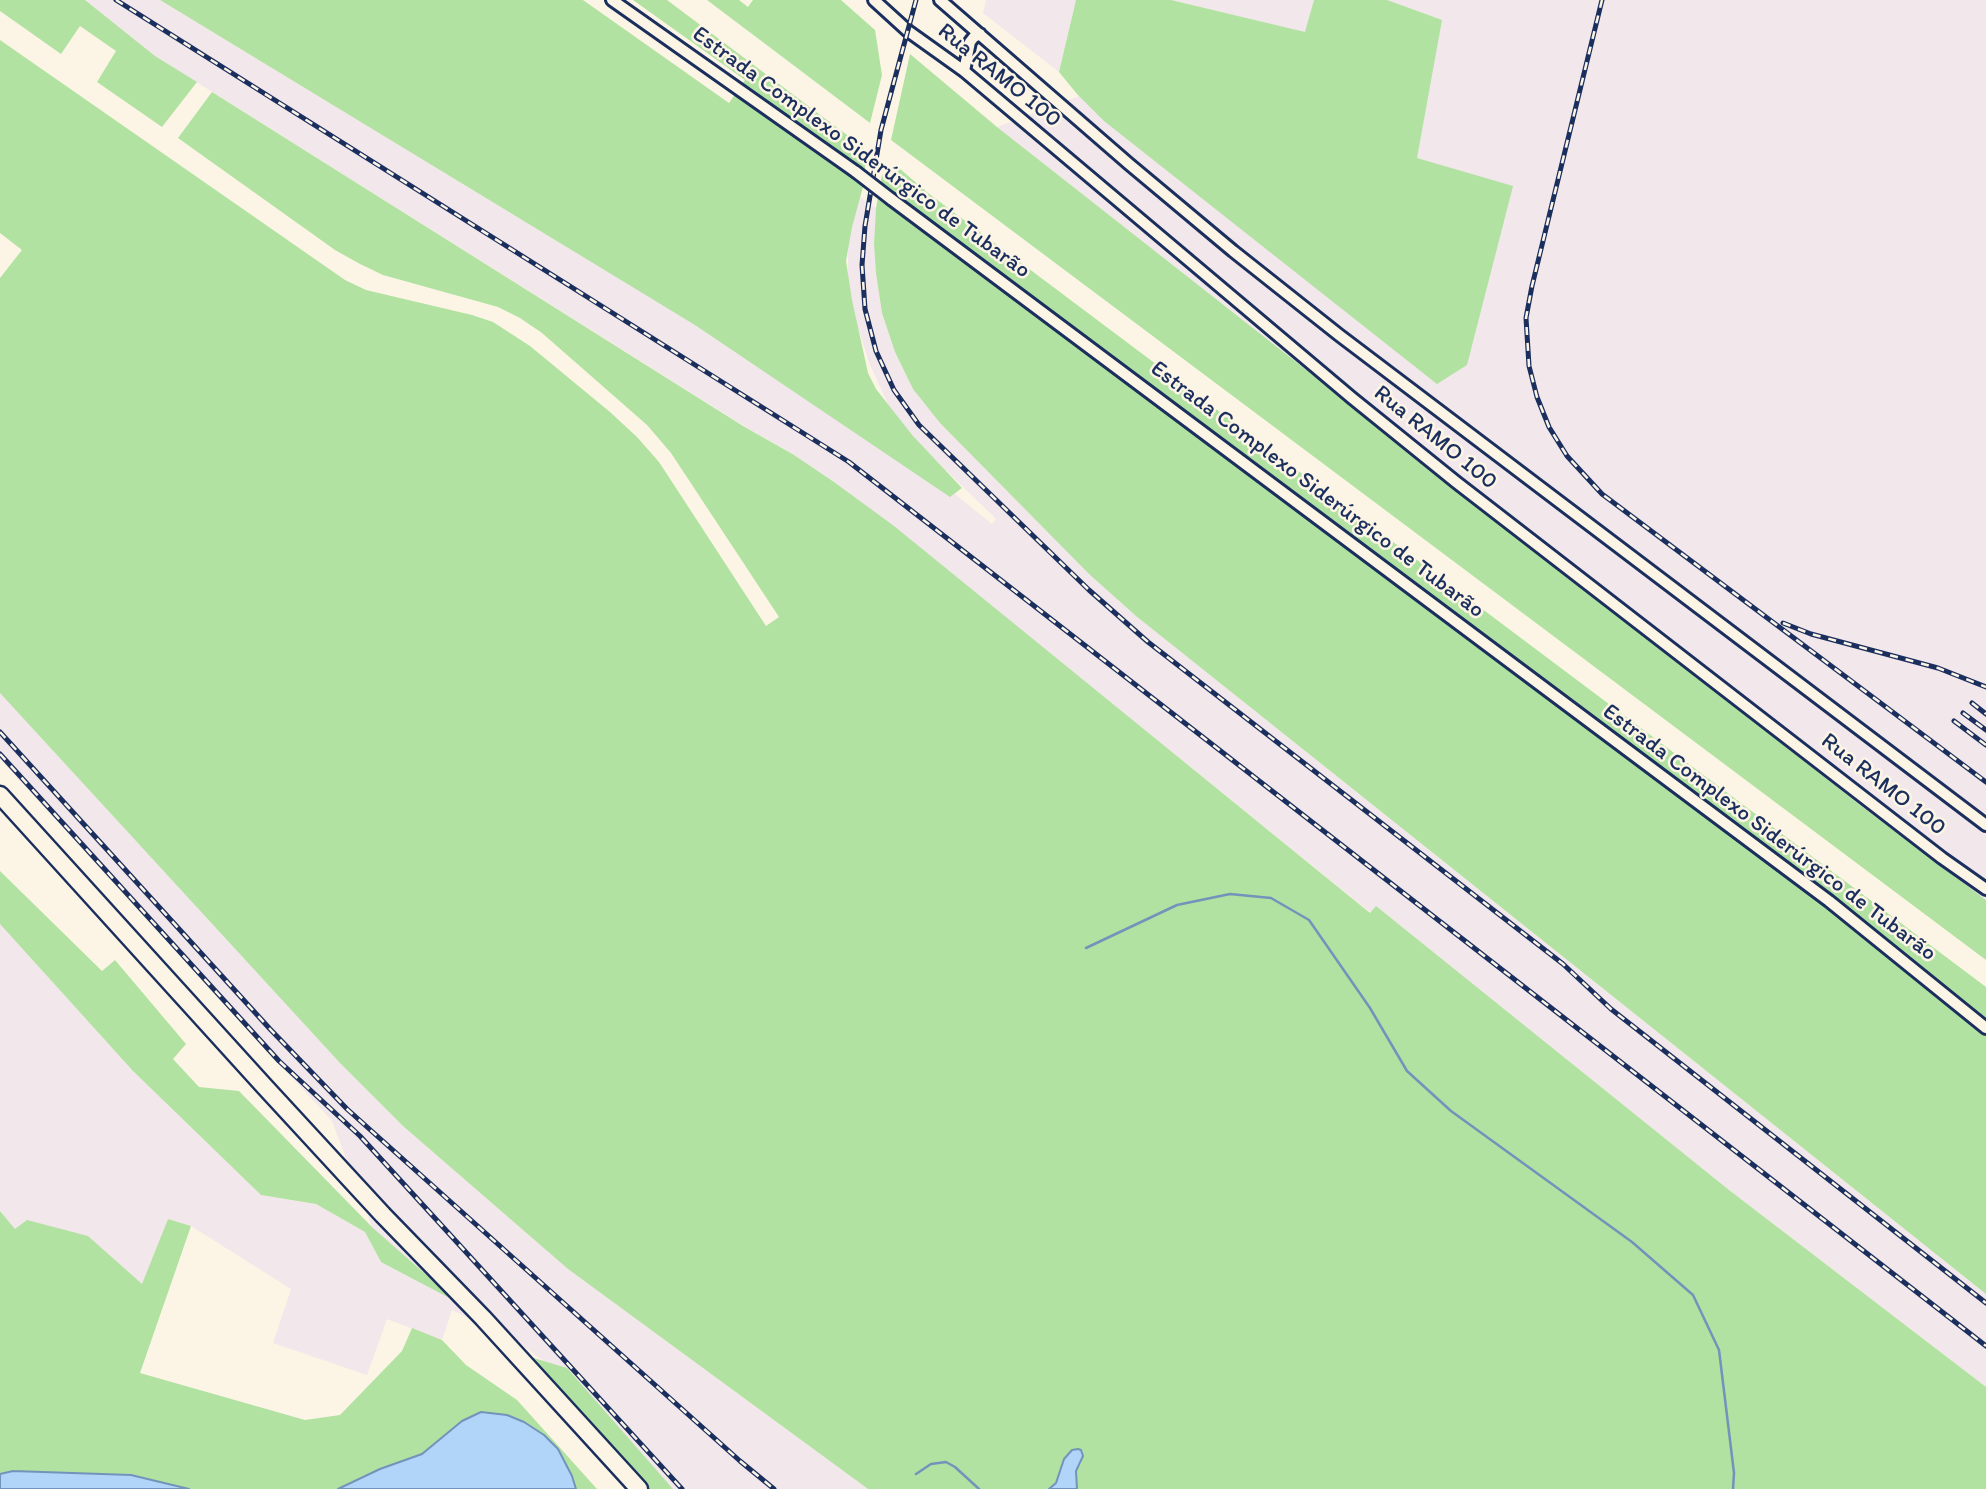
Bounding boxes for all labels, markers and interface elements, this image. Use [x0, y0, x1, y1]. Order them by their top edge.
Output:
street label: Rua RAMO 100 [932, 18, 1066, 134]
street label: Estrada Complexo Siderúrgico de Tubarão [687, 21, 1035, 285]
street label: Estrada Complexo Siderúrgico de Tubarão [1145, 355, 1489, 625]
street label: Rua RAMO 100 [1368, 380, 1502, 496]
street label: Estrada Complexo Siderúrgico de Tubarão [1597, 698, 1941, 968]
street label: Rua RAMO 100 [1815, 728, 1951, 842]

